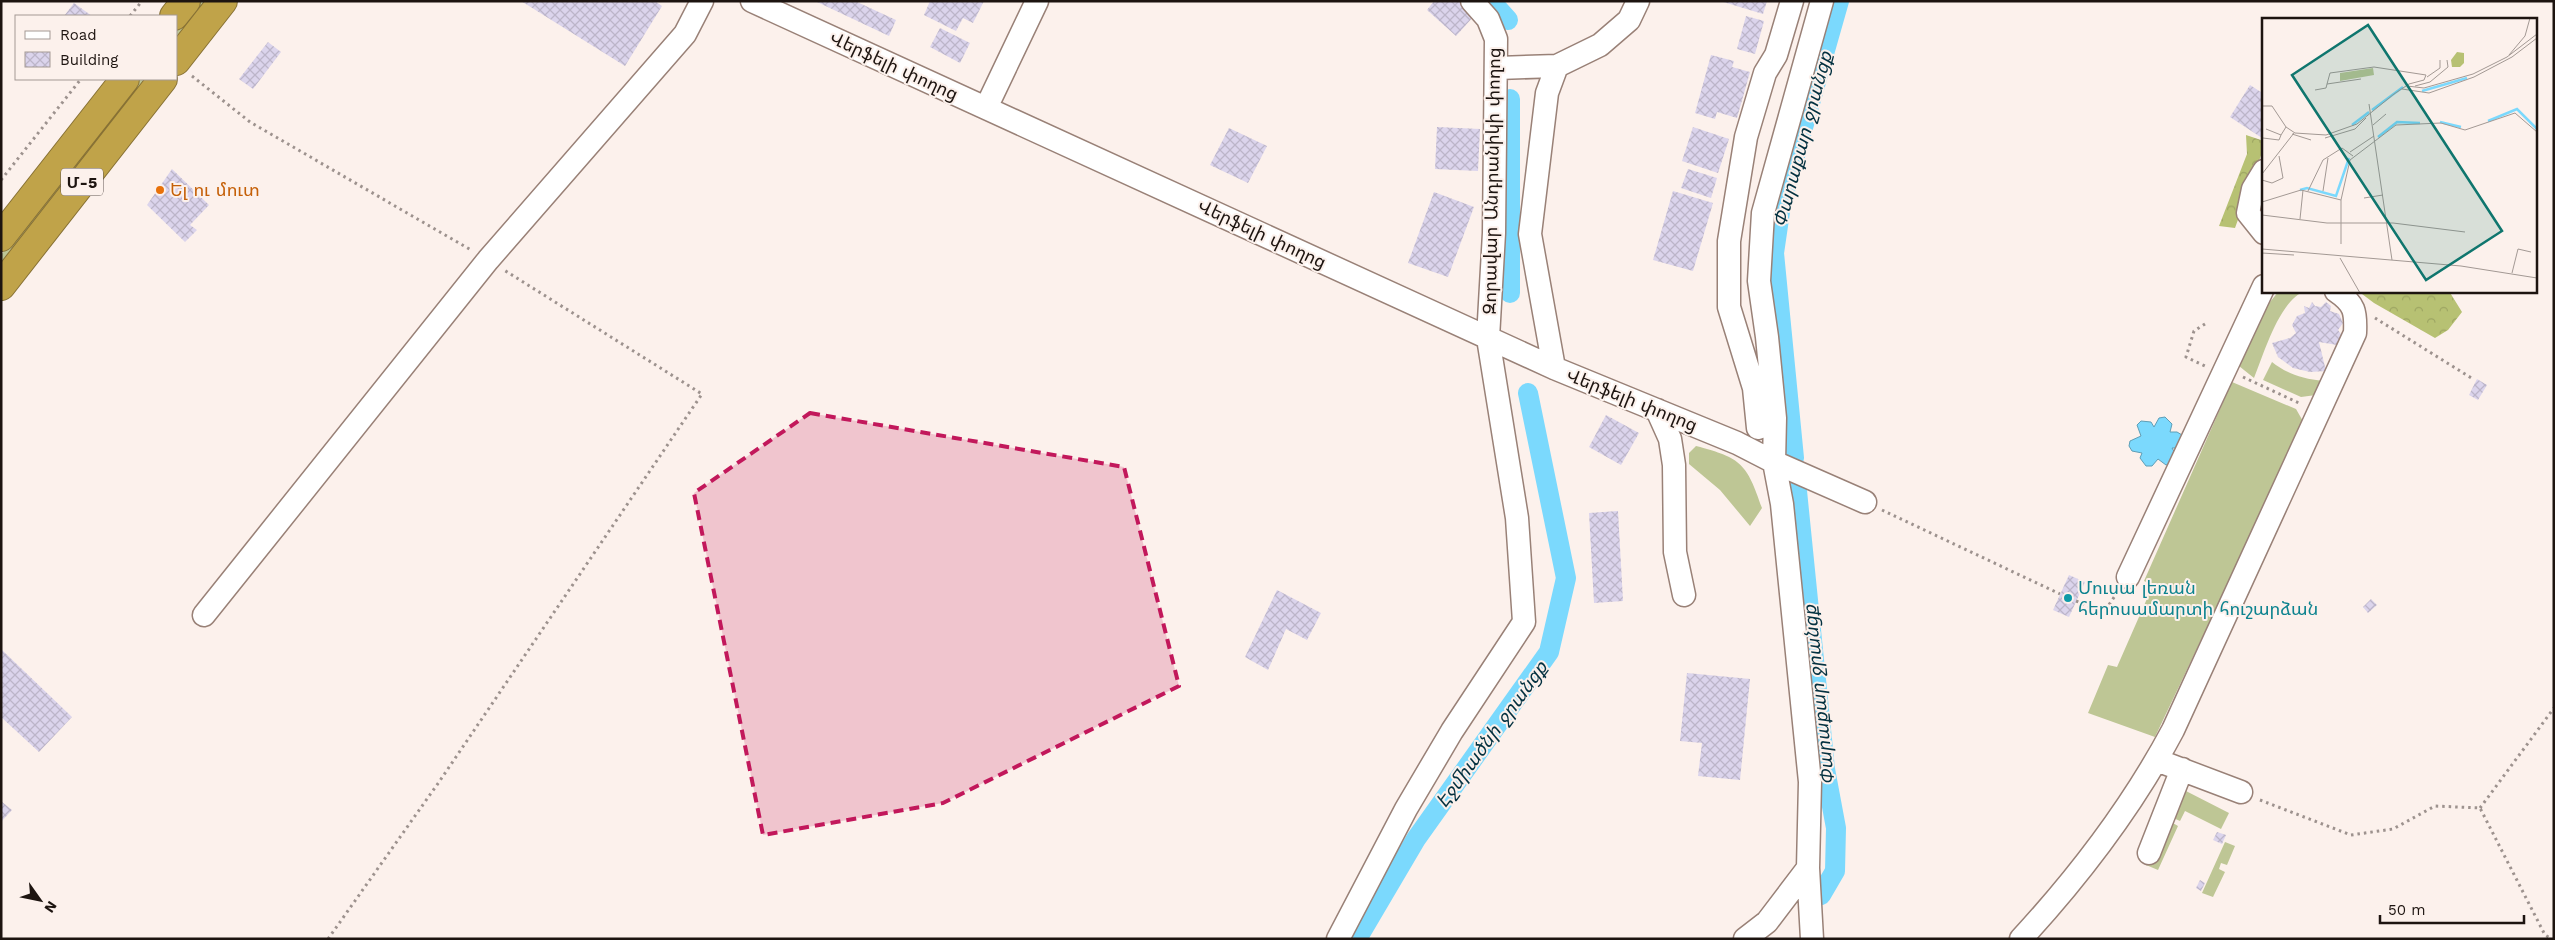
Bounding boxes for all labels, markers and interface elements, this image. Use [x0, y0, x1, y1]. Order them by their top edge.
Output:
legend [15, 15, 178, 80]
inset map [2262, 18, 2538, 292]
text: Road [60, 26, 97, 44]
street label: Վերֆելի փողոց [827, 27, 962, 105]
street label: Զորավար Անդրանիկի փողոց [1479, 47, 1504, 315]
water label: Փարաքար ջրանցք [1768, 48, 1837, 229]
text: Building [60, 51, 118, 69]
road number: Մ-5 [61, 168, 103, 196]
place label: Ել ու մուտ [170, 179, 260, 200]
marker: Ել ու մուտ [154, 184, 166, 196]
street label: Վերֆելի փողոց [1195, 195, 1330, 273]
street label: Վերֆելի փողոց [1564, 364, 1701, 435]
place label: Մուսա լեռան հերոսամարտի հուշարձան [2078, 577, 2318, 619]
marker: Մուսա լեռան հերոսամարտի հուշարձան [2062, 592, 2074, 604]
water label: Փարաքար ջրանցք [1798, 603, 1839, 786]
water label: Էջմիածնի ջրանցք [1431, 656, 1553, 812]
north arrow [15, 875, 65, 925]
scale bar [2380, 892, 2524, 924]
text: N [41, 898, 60, 916]
text: 50 m [2388, 901, 2425, 919]

